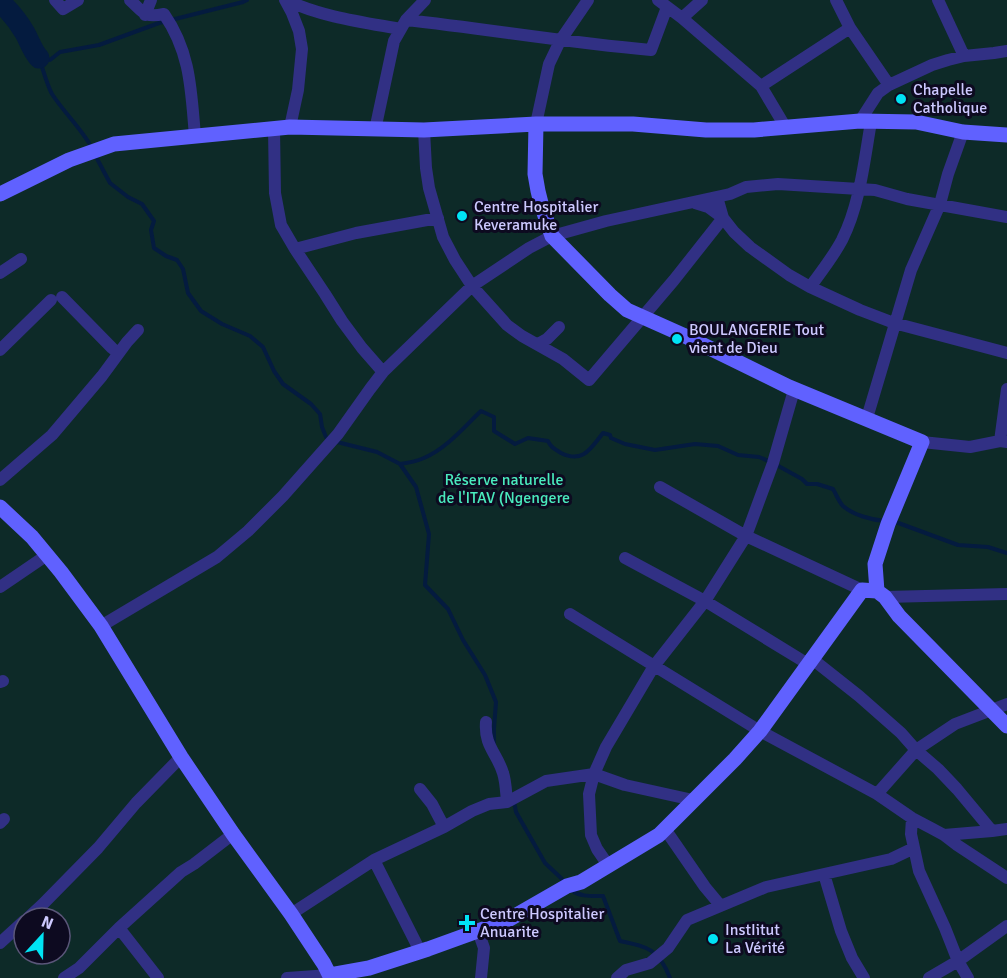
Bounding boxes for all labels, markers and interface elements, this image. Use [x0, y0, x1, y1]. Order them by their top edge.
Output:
place label: Chapelle Catholique [913, 80, 987, 118]
marker: Chapelle Catholique [894, 92, 908, 106]
place label: Centre Hospitalier Keveramuke [474, 197, 599, 235]
marker: Centre Hospitalier Keveramuke [455, 209, 469, 223]
place label: BOULANGERIE Tout vient de Dieu [689, 320, 824, 358]
marker: BOULANGERIE Tout vient de Dieu [670, 332, 684, 346]
park label: Réserve naturelle de l'ITAV (Ngengere [438, 470, 570, 508]
place label: Centre Hospitalier Anuarite [480, 904, 605, 942]
north arrow [12, 906, 72, 966]
text: N [38, 912, 56, 934]
marker: Centre Hospitalier Anuarite [458, 914, 476, 932]
place label: InstIitut La Vérité [725, 920, 785, 958]
marker: InstIitut La Vérité [706, 932, 720, 946]

